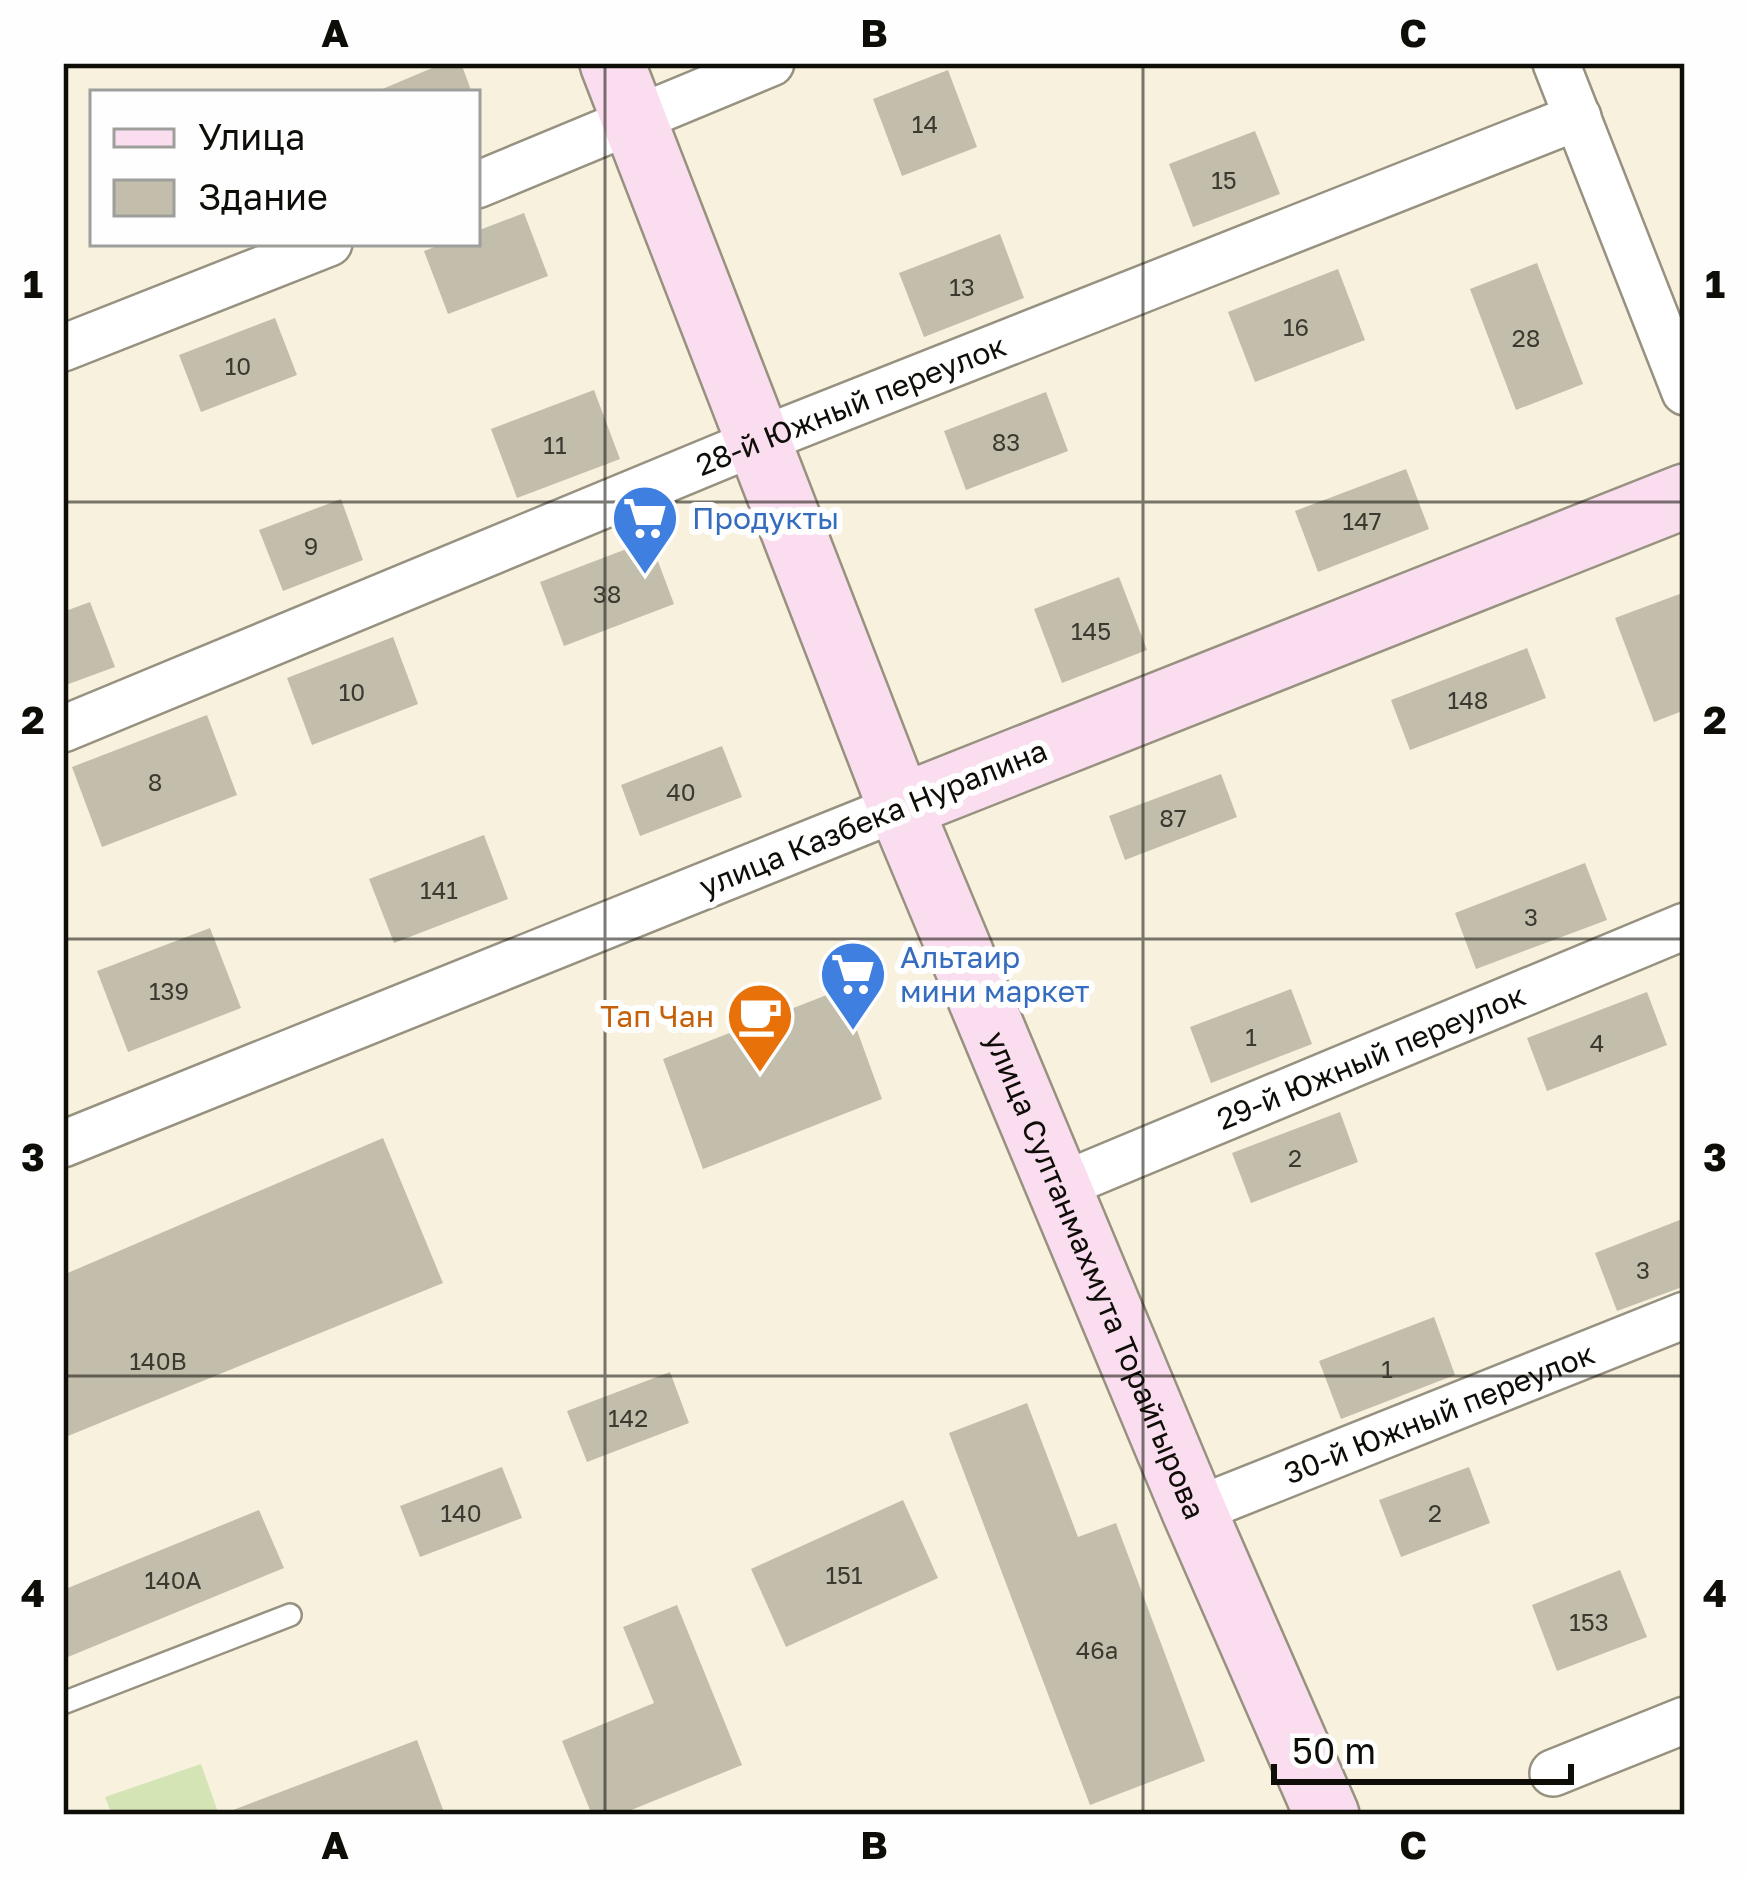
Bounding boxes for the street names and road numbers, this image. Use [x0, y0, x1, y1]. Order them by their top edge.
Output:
street label: 28-й Южный переулок [690, 327, 1011, 483]
street label: улица Казбека Нуралина [694, 732, 1052, 904]
street label: 29-й Южный переулок [1211, 977, 1531, 1137]
street label: улица Султанмахмута Торайгырова [978, 1026, 1213, 1524]
street label: 30-й Южный переулок [1279, 1335, 1600, 1491]

